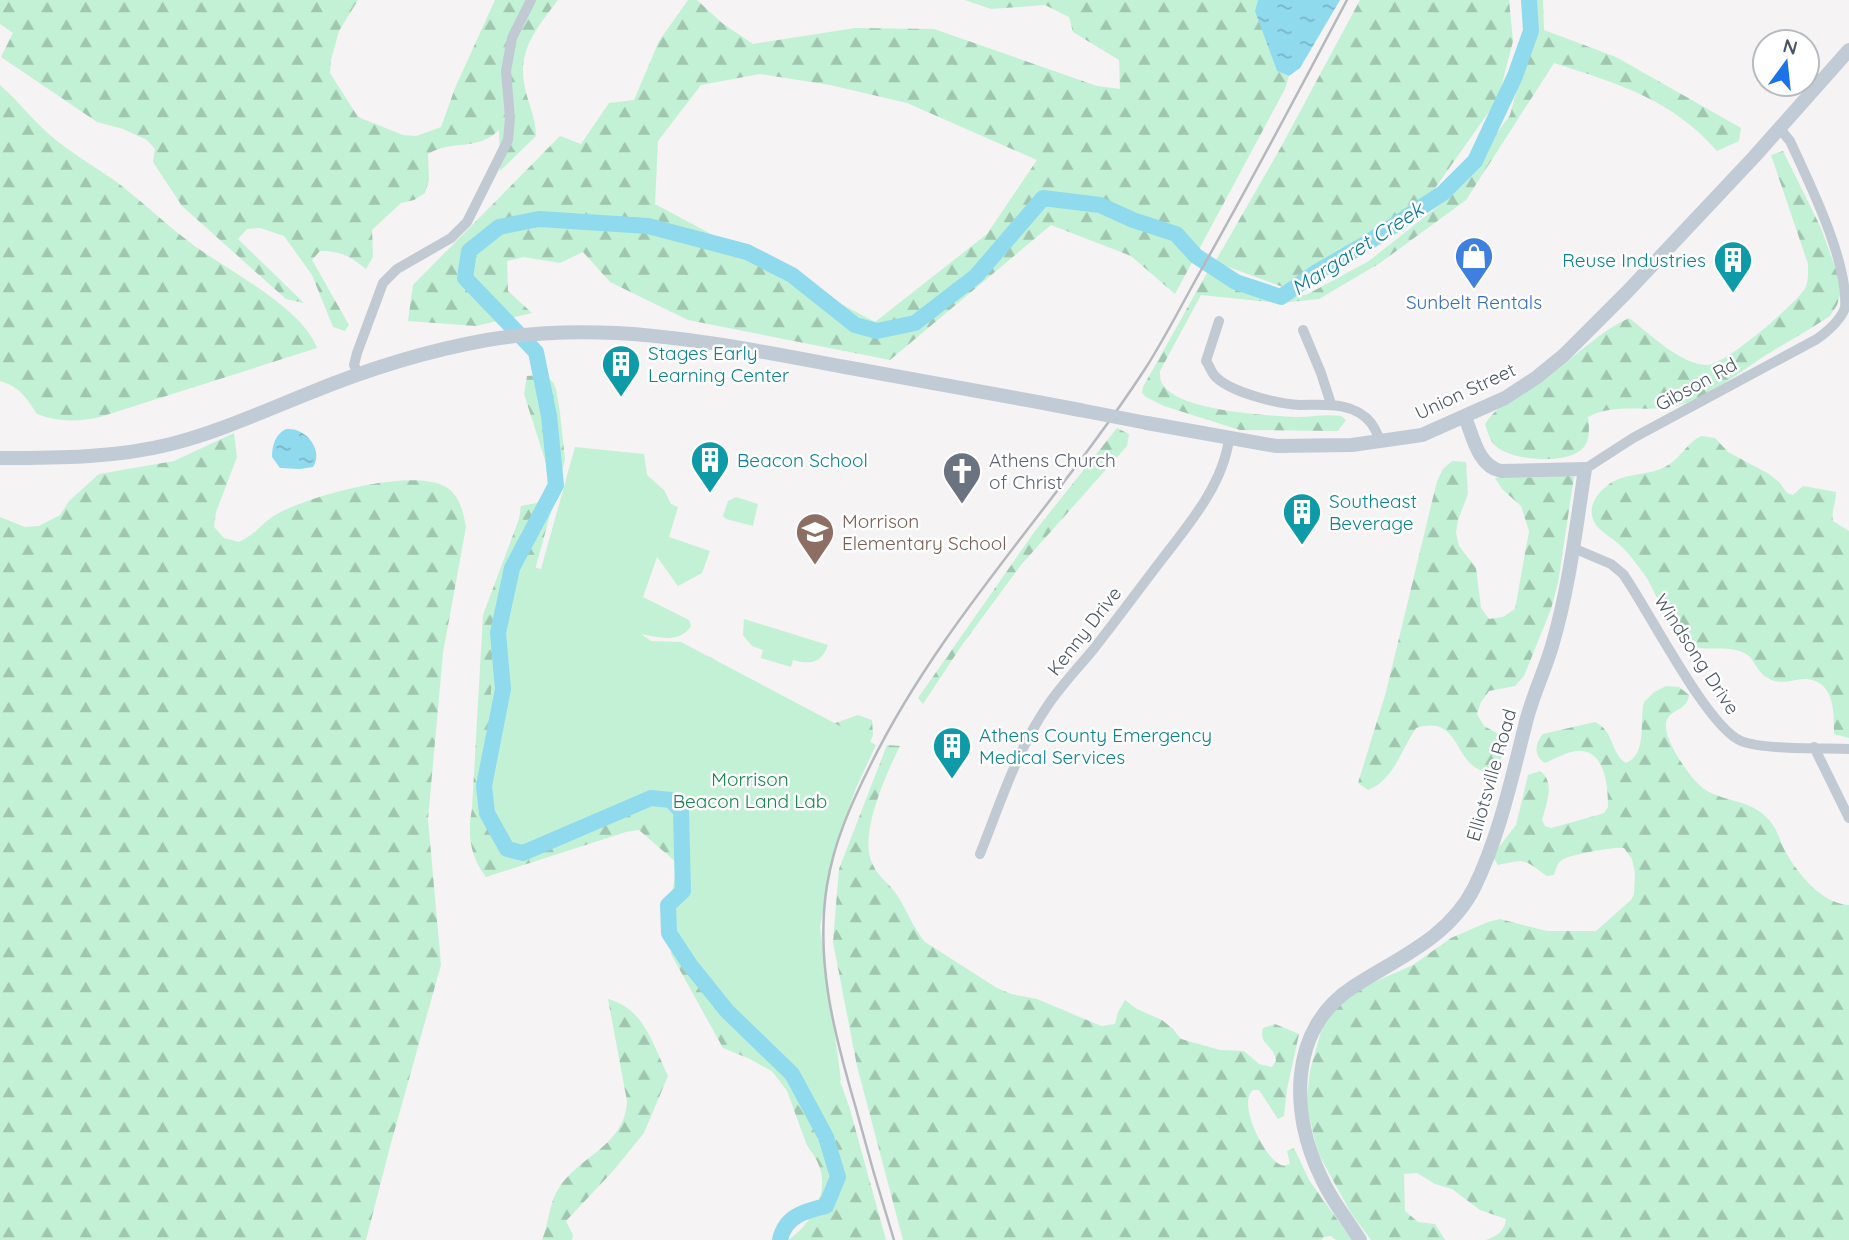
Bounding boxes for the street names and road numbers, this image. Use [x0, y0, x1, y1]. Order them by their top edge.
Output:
street label: Gibson Rd [1651, 352, 1741, 416]
street label: Union Street [1411, 357, 1519, 425]
street label: Kenny Drive [1042, 582, 1126, 680]
street label: Windsong Drive [1649, 589, 1745, 719]
street label: Elliotsville Road [1461, 706, 1521, 844]

